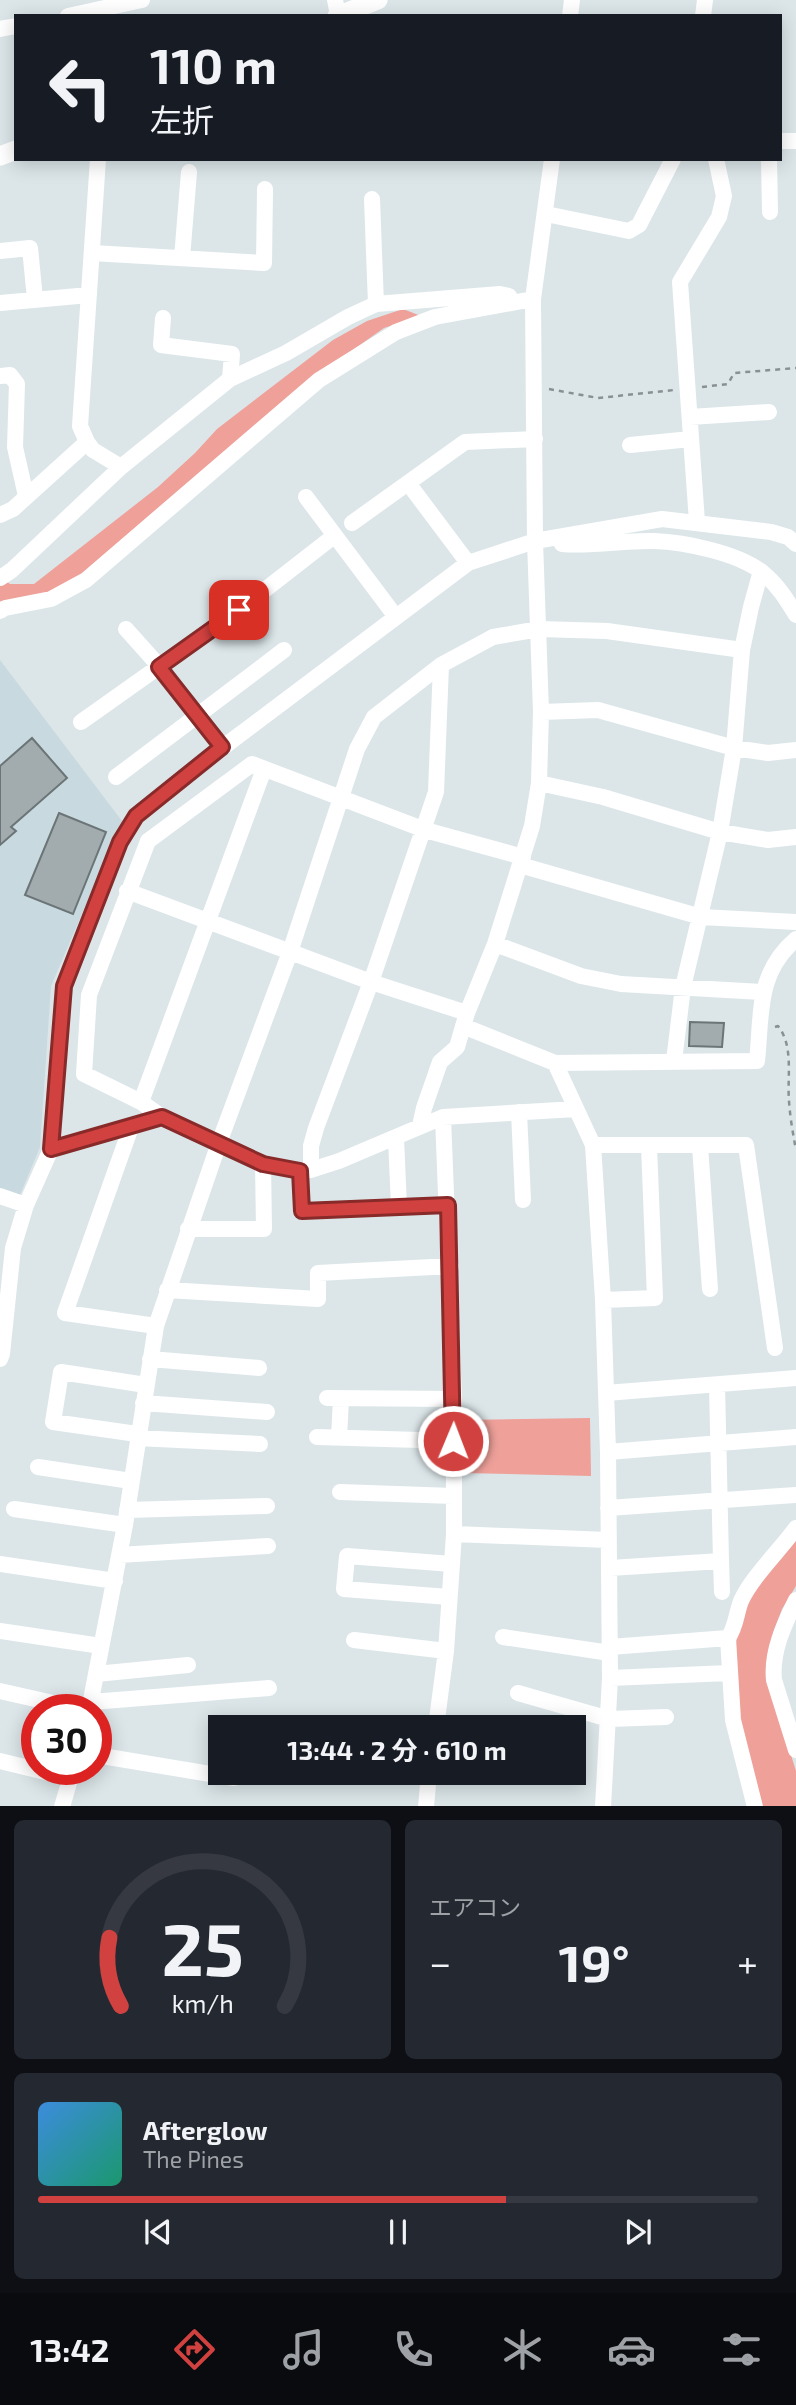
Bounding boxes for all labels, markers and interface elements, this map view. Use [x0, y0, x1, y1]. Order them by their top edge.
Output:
text: 110 m [150, 35, 277, 94]
icon: left [35, 42, 126, 133]
text: 左折 [150, 100, 214, 138]
pin [209, 580, 269, 640]
icon: arrive [220, 591, 258, 629]
position arrow [416, 1404, 490, 1478]
speed limit sign: 30 [21, 1694, 112, 1785]
text: 13:44 · 2 分 · 610 m [287, 1734, 507, 1765]
text: エアコン [429, 1893, 521, 1921]
text: 25 [161, 1903, 244, 1991]
text: 19° [559, 1930, 630, 1992]
text: − [429, 1939, 451, 1985]
text: + [737, 1939, 758, 1985]
text: km/h [171, 1987, 234, 2017]
text: Afterglow [143, 2114, 268, 2145]
text: The Pines [143, 2145, 244, 2173]
icon: previous [139, 2213, 177, 2251]
icon: pause [379, 2213, 417, 2251]
icon: next [619, 2213, 657, 2251]
icon: directions [170, 2325, 219, 2374]
icon: music [279, 2325, 328, 2374]
icon: phone [389, 2325, 438, 2374]
icon: climate [498, 2325, 547, 2374]
icon: car [607, 2325, 656, 2374]
icon: filters [717, 2325, 766, 2374]
text: 13:42 [30, 2330, 109, 2368]

